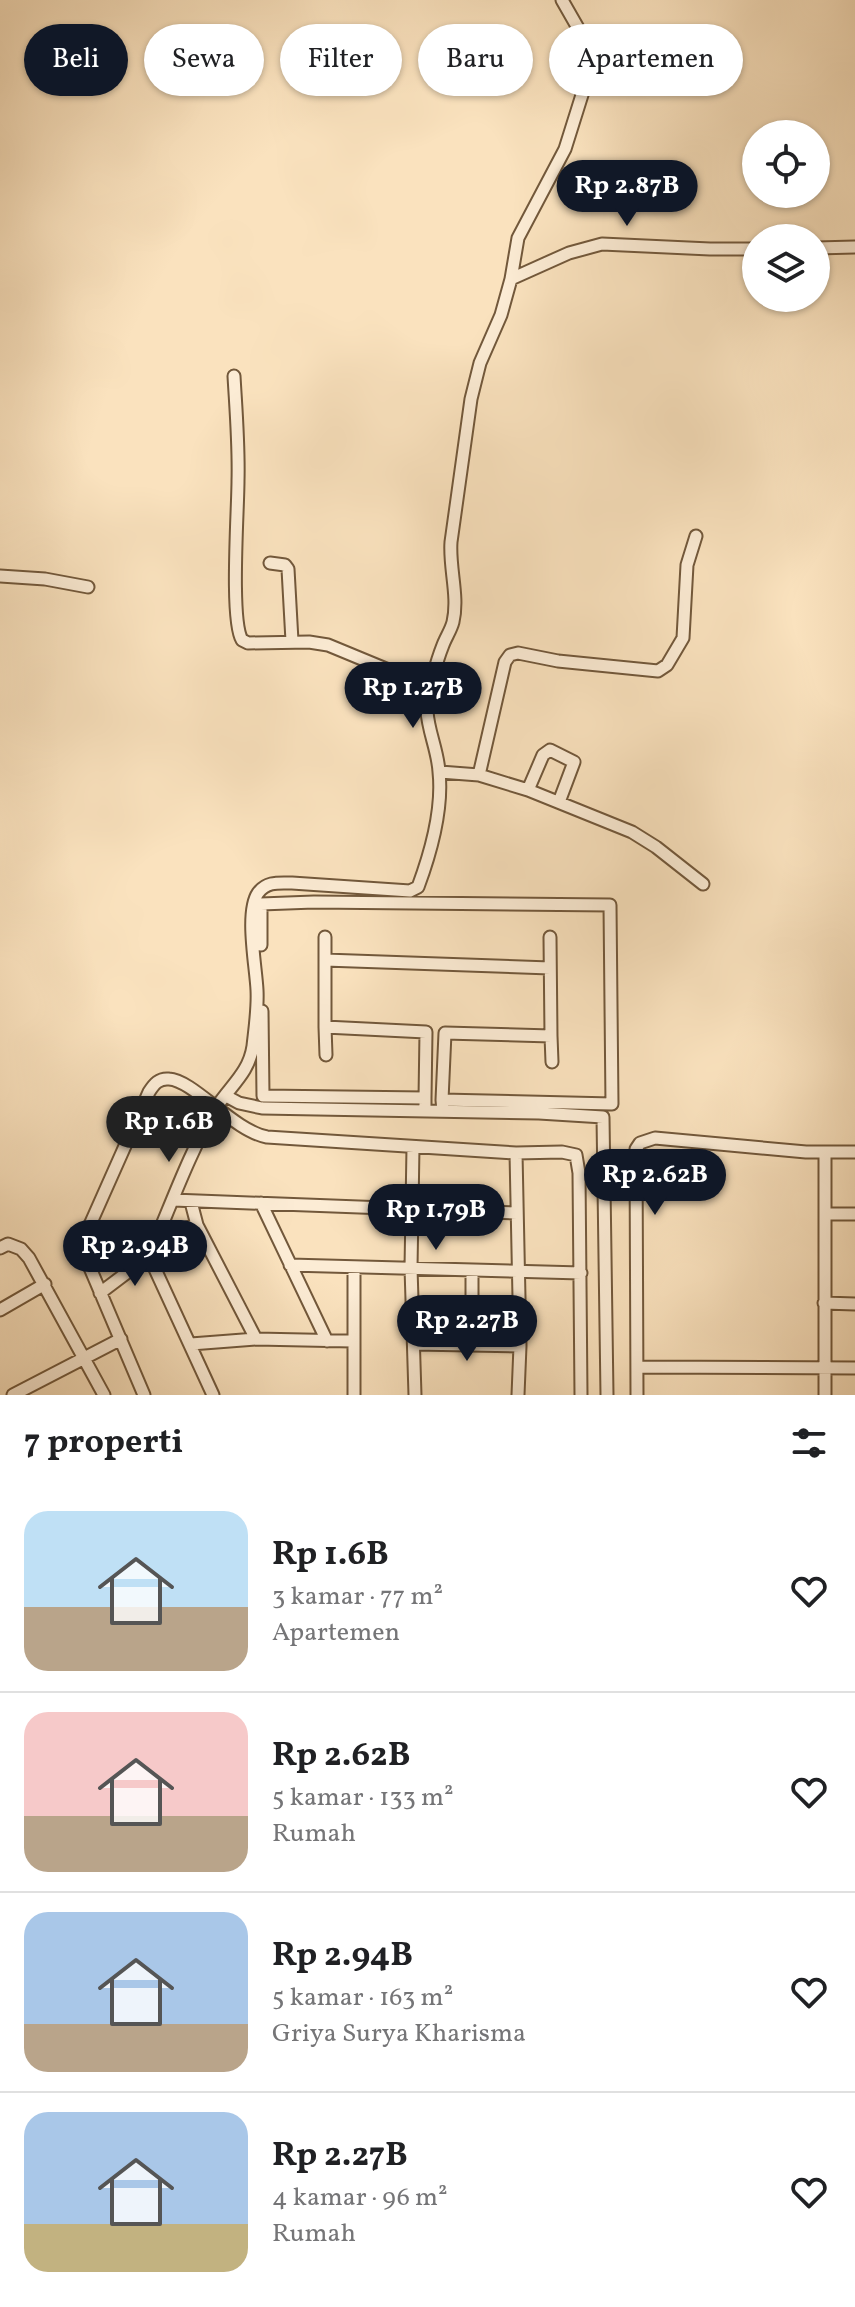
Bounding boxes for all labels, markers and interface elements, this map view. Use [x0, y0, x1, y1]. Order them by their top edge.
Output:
chip: Beli [24, 24, 128, 96]
chip: Sewa [144, 24, 264, 96]
chip: Filter [280, 24, 402, 96]
chip: Baru [418, 24, 533, 96]
chip: Apartemen [549, 24, 743, 96]
map controls [742, 120, 830, 312]
button: locate [742, 120, 830, 208]
pin: Rp 2.87B [544, 160, 710, 228]
text: Rp 2.87B [575, 168, 679, 204]
button: layers [742, 224, 830, 312]
pin: Rp 1.27B [330, 662, 496, 730]
text: Rp 1.27B [363, 670, 463, 706]
pin: Rp 1.6B [95, 1096, 243, 1164]
text: Rp 1.6B [124, 1104, 214, 1140]
pin: Rp 2.62B [572, 1149, 738, 1217]
text: Rp 2.62B [602, 1157, 708, 1193]
pin: Rp 1.79B [353, 1184, 519, 1252]
text: Rp 1.79B [386, 1192, 486, 1228]
pin: Rp 2.94B [52, 1220, 218, 1288]
text: Rp 2.94B [81, 1228, 189, 1264]
pin: Rp 2.27B [384, 1295, 550, 1363]
text: Rp 2.27B [415, 1303, 519, 1339]
text: 7 properti [24, 1420, 183, 1467]
icon: filters [787, 1421, 831, 1465]
text: Rp 1.6B [272, 1532, 389, 1579]
icon: home [88, 1543, 184, 1639]
icon: heart [787, 1569, 831, 1613]
text: 3 kamar · 77 m² [272, 1579, 443, 1615]
text: Apartemen [272, 1615, 400, 1651]
text: Rp 2.62B [272, 1733, 411, 1780]
icon: home [88, 1744, 184, 1840]
icon: heart [787, 1770, 831, 1814]
text: 5 kamar · 133 m² [272, 1780, 454, 1816]
text: Rumah [272, 1816, 356, 1852]
text: Rp 2.94B [272, 1933, 413, 1980]
icon: home [88, 1944, 184, 2040]
icon: heart [787, 1970, 831, 2014]
text: 5 kamar · 163 m² [272, 1980, 453, 2016]
text: Griya Surya Kharisma [272, 2016, 526, 2052]
text: Rp 2.27B [272, 2133, 408, 2180]
icon: home [88, 2144, 184, 2240]
icon: heart [787, 2170, 831, 2214]
text: 4 kamar · 96 m² [272, 2180, 448, 2216]
text: Rumah [272, 2216, 356, 2252]

